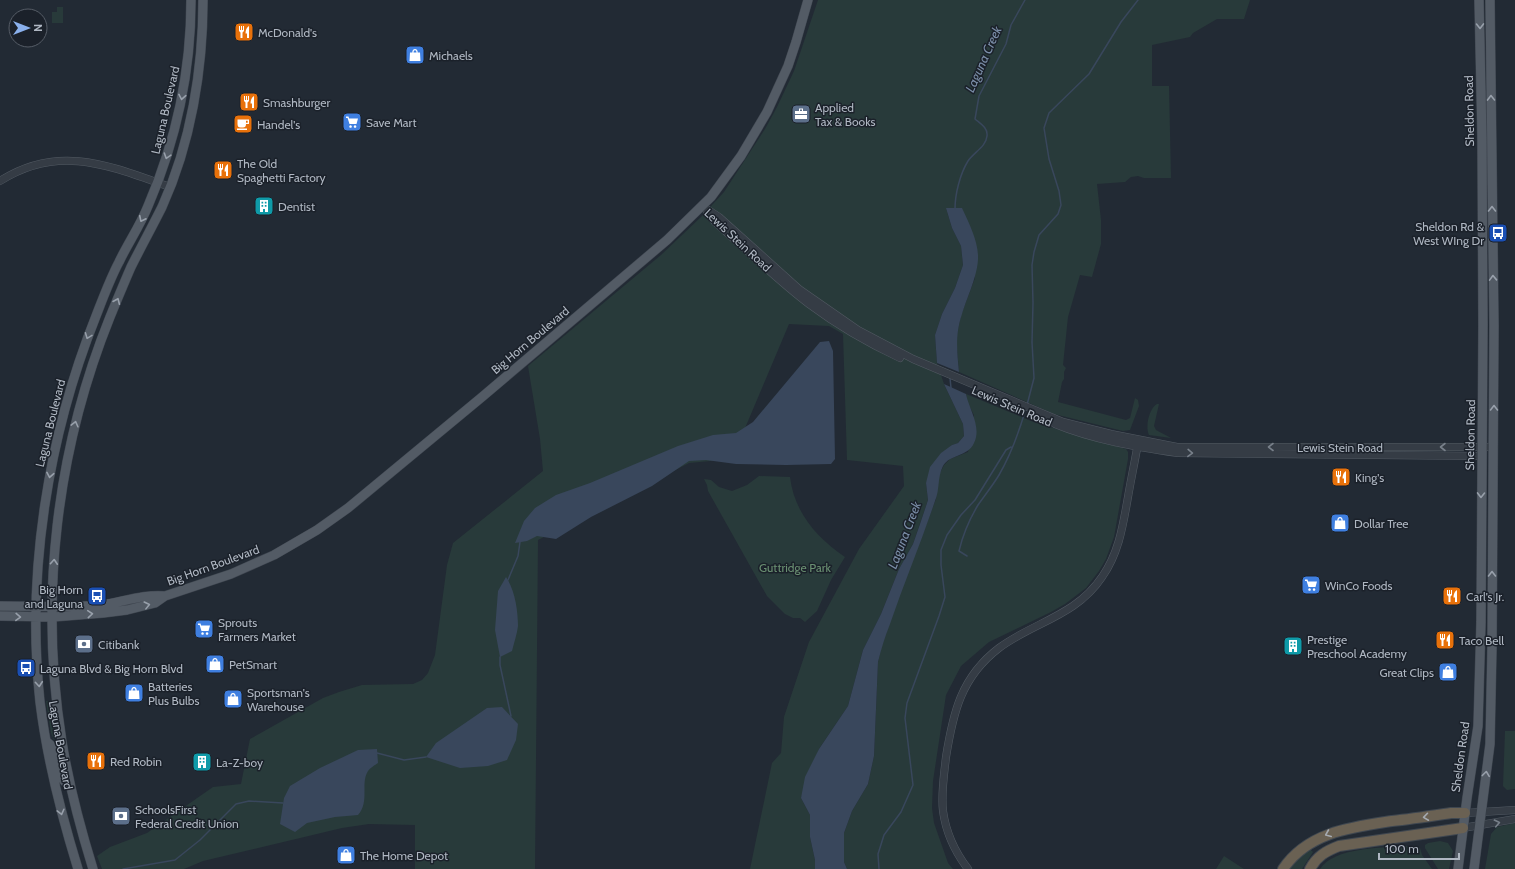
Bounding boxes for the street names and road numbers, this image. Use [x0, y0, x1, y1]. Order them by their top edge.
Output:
street label: Laguna Boulevard [148, 64, 182, 156]
street label: Sheldon Road [1461, 75, 1477, 147]
street label: Lewis Stein Road [701, 205, 775, 275]
street label: Big Horn Boulevard [488, 303, 572, 377]
street label: Laguna Boulevard [32, 378, 68, 468]
street label: Lewis Stein Road [970, 382, 1054, 430]
street label: Sheldon Road [1462, 399, 1478, 471]
street label: Lewis Stein Road [1297, 440, 1383, 455]
street label: Big Horn Boulevard [165, 541, 261, 589]
street label: Laguna Boulevard [46, 699, 76, 791]
street label: Sheldon Road [1448, 721, 1472, 793]

